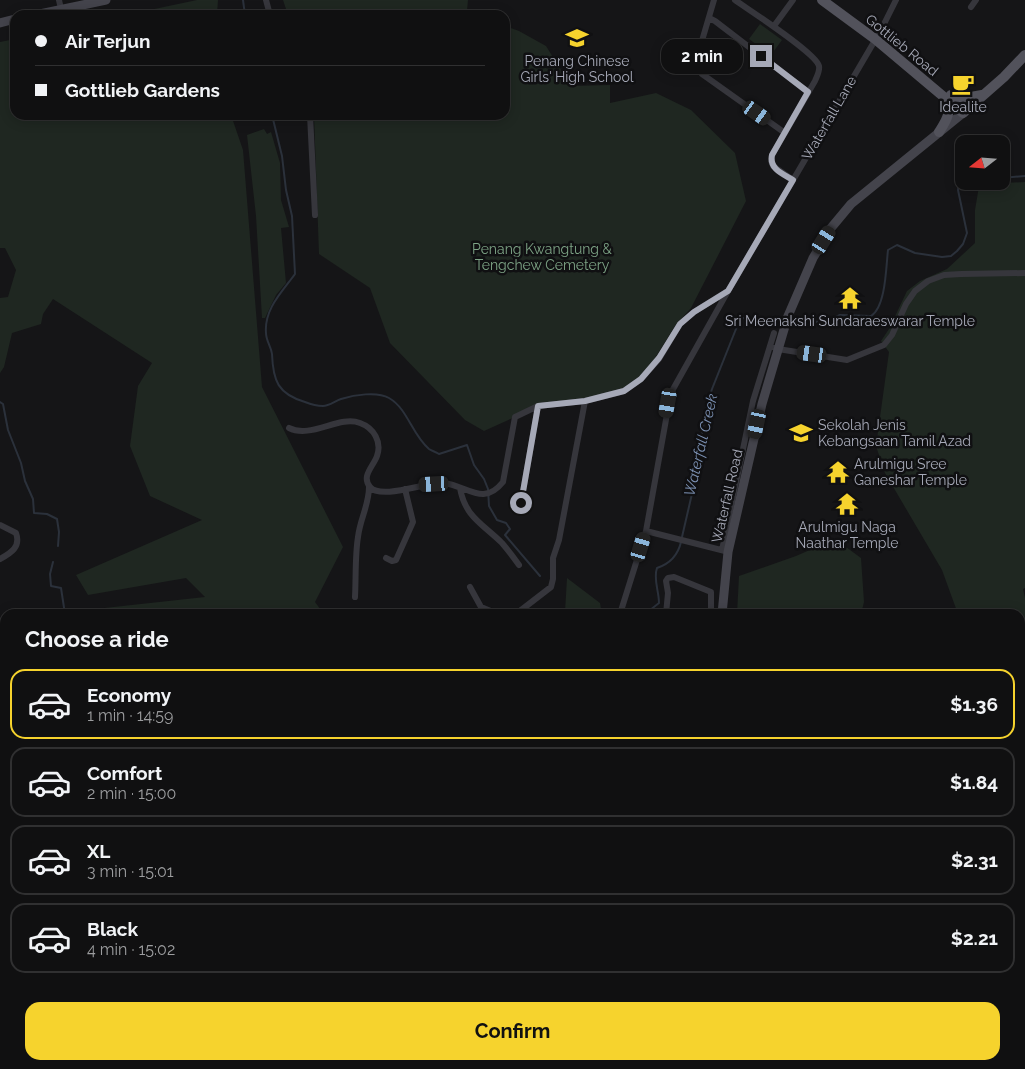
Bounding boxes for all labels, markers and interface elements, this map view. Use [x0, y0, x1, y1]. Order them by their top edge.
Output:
street label: Gottlieb Road [863, 11, 941, 79]
school or university icon: Penang Chinese Girls' High School [564, 25, 590, 51]
text: Air Terjun [65, 30, 150, 52]
callout: 2 min [661, 38, 744, 74]
route end [750, 45, 772, 67]
text: 2 min [681, 47, 723, 66]
place label: Penang Chinese Girls' High School [520, 53, 634, 85]
cafe icon: Idealite [950, 71, 976, 97]
street label: Waterfall Lane [798, 73, 860, 163]
text: Gottlieb Gardens [65, 79, 220, 101]
car [740, 98, 773, 128]
place label: Idealite [939, 99, 987, 115]
north arrow [955, 135, 1010, 190]
map controls [955, 135, 1010, 190]
car [809, 223, 838, 257]
park label: Penang Kwangtung & Tengchew Cemetery [472, 241, 613, 273]
temple icon: Sri Meenakshi Sundaraeswarar Temple [837, 285, 863, 311]
place label: Sri Meenakshi Sundaraeswarar Temple [725, 313, 975, 329]
car [796, 344, 827, 364]
car [658, 387, 677, 419]
water label: Waterfall Creek [680, 392, 722, 498]
car [746, 408, 767, 440]
place label: Sekolah Jenis Kebangsaan Tamil Azad [818, 417, 971, 449]
school or university icon: Sekolah Jenis Kebangsaan Tamil Azad [788, 420, 814, 446]
street label: Waterfall Road [708, 448, 746, 544]
place label: Arulmigu Sree Ganeshar Temple [854, 456, 967, 488]
temple icon: Arulmigu Sree Ganeshar Temple [825, 459, 851, 485]
car [418, 476, 449, 492]
temple icon: Arulmigu Naga Naathar Temple [834, 491, 860, 517]
route start [510, 492, 532, 514]
place label: Arulmigu Naga Naathar Temple [796, 519, 898, 551]
car [629, 530, 652, 564]
text: Choose a ride [25, 626, 169, 652]
icon: car [27, 682, 72, 727]
text: Economy [87, 684, 171, 706]
text: $1.36 [950, 693, 998, 715]
text: 1 min · 14:59 [87, 706, 173, 725]
icon: car [27, 760, 72, 805]
text: Comfort [87, 762, 162, 784]
text: $1.84 [950, 771, 998, 793]
text: 2 min · 15:00 [87, 784, 176, 803]
icon: car [27, 838, 72, 883]
text: XL [87, 840, 110, 862]
text: $2.31 [951, 849, 998, 871]
text: 3 min · 15:01 [87, 862, 174, 881]
icon: car [27, 916, 72, 961]
text: Black [87, 918, 138, 940]
text: $2.21 [951, 927, 998, 949]
text: 4 min · 15:02 [87, 940, 175, 959]
button: Confirm [25, 1002, 1000, 1060]

